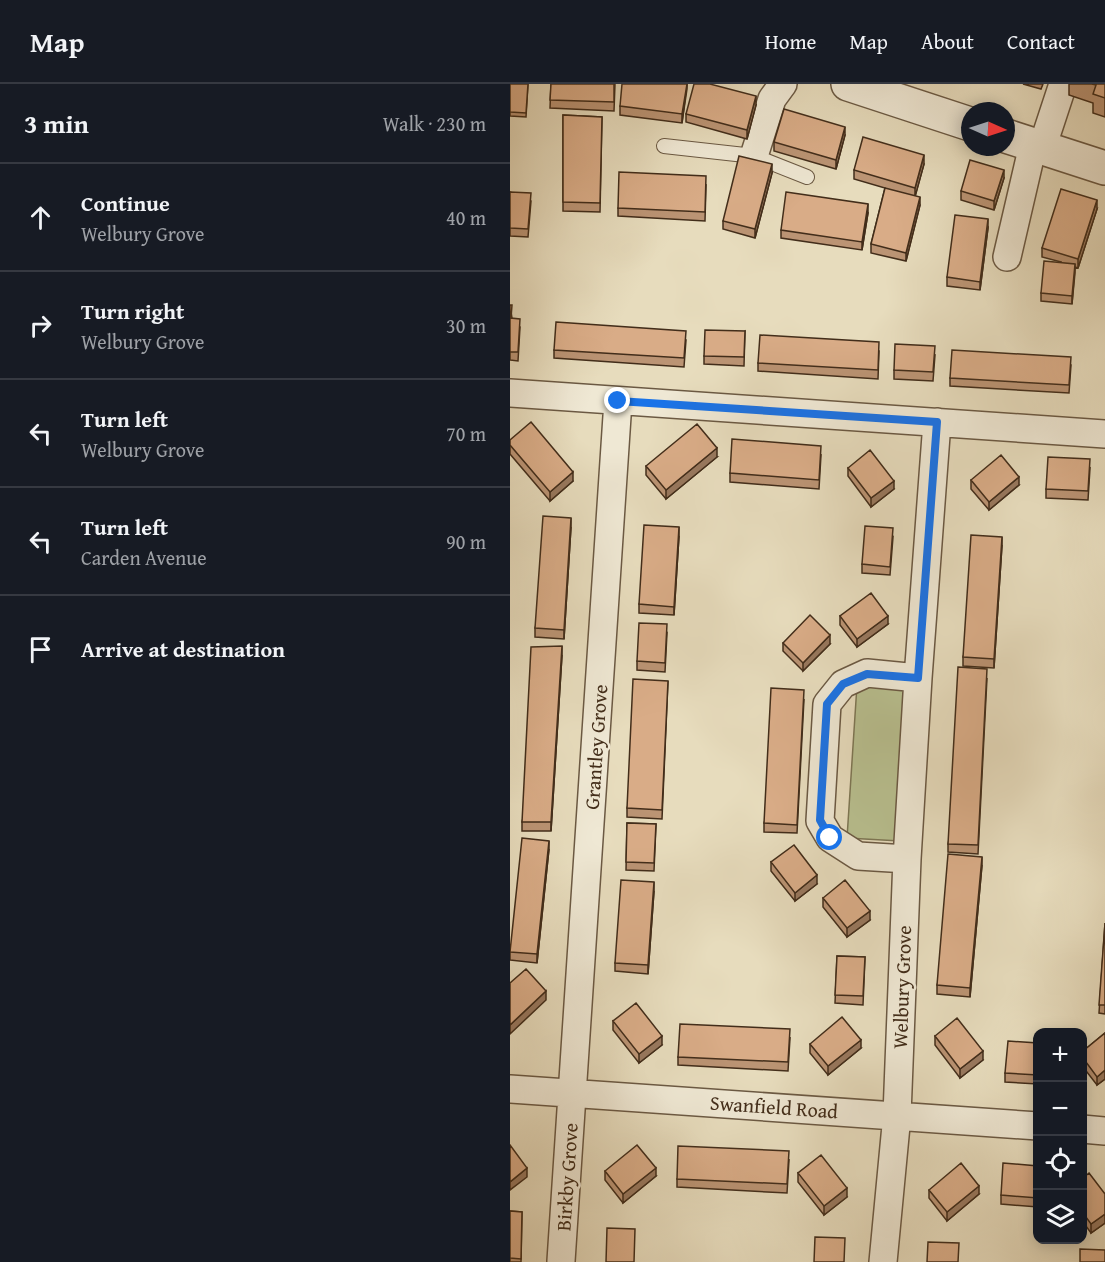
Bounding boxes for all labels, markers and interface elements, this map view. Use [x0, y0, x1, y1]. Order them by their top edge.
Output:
text: Map [30, 21, 84, 62]
text: Home [765, 26, 816, 57]
text: Map [849, 26, 888, 57]
text: About [921, 26, 974, 57]
text: Contact [1007, 26, 1075, 57]
north arrow [961, 102, 1015, 156]
text: 3 min [24, 104, 89, 143]
text: Walk · 230 m [383, 109, 486, 138]
text: Continue [81, 187, 170, 219]
icon: ahead [24, 201, 57, 234]
text: 40 m [446, 203, 486, 232]
text: Welbury Grove [81, 219, 204, 248]
text: Turn right [81, 295, 184, 327]
icon: right [24, 309, 57, 342]
text: 30 m [446, 311, 486, 340]
text: Welbury Grove [81, 327, 204, 356]
route end [604, 387, 630, 413]
text: Turn left [81, 403, 168, 435]
icon: left [24, 417, 57, 450]
text: 70 m [446, 419, 486, 448]
text: Welbury Grove [81, 435, 204, 464]
text: Turn left [81, 511, 168, 543]
icon: left [24, 525, 57, 558]
text: 90 m [446, 527, 486, 556]
text: Carden Avenue [81, 543, 207, 572]
icon: arrive [24, 633, 57, 666]
text: Arrive at destination [81, 633, 285, 665]
street label: Grantley Grove [577, 683, 614, 810]
route start [816, 824, 842, 850]
street label: Welbury Grove [885, 925, 918, 1049]
map controls [1033, 1028, 1087, 1244]
button: + [1033, 1028, 1087, 1082]
button: − [1033, 1082, 1087, 1136]
street label: Swanfield Road [709, 1088, 839, 1125]
street label: Birkby Grove [548, 1122, 585, 1232]
button: locate [1033, 1136, 1087, 1190]
button: layers [1033, 1190, 1087, 1244]

